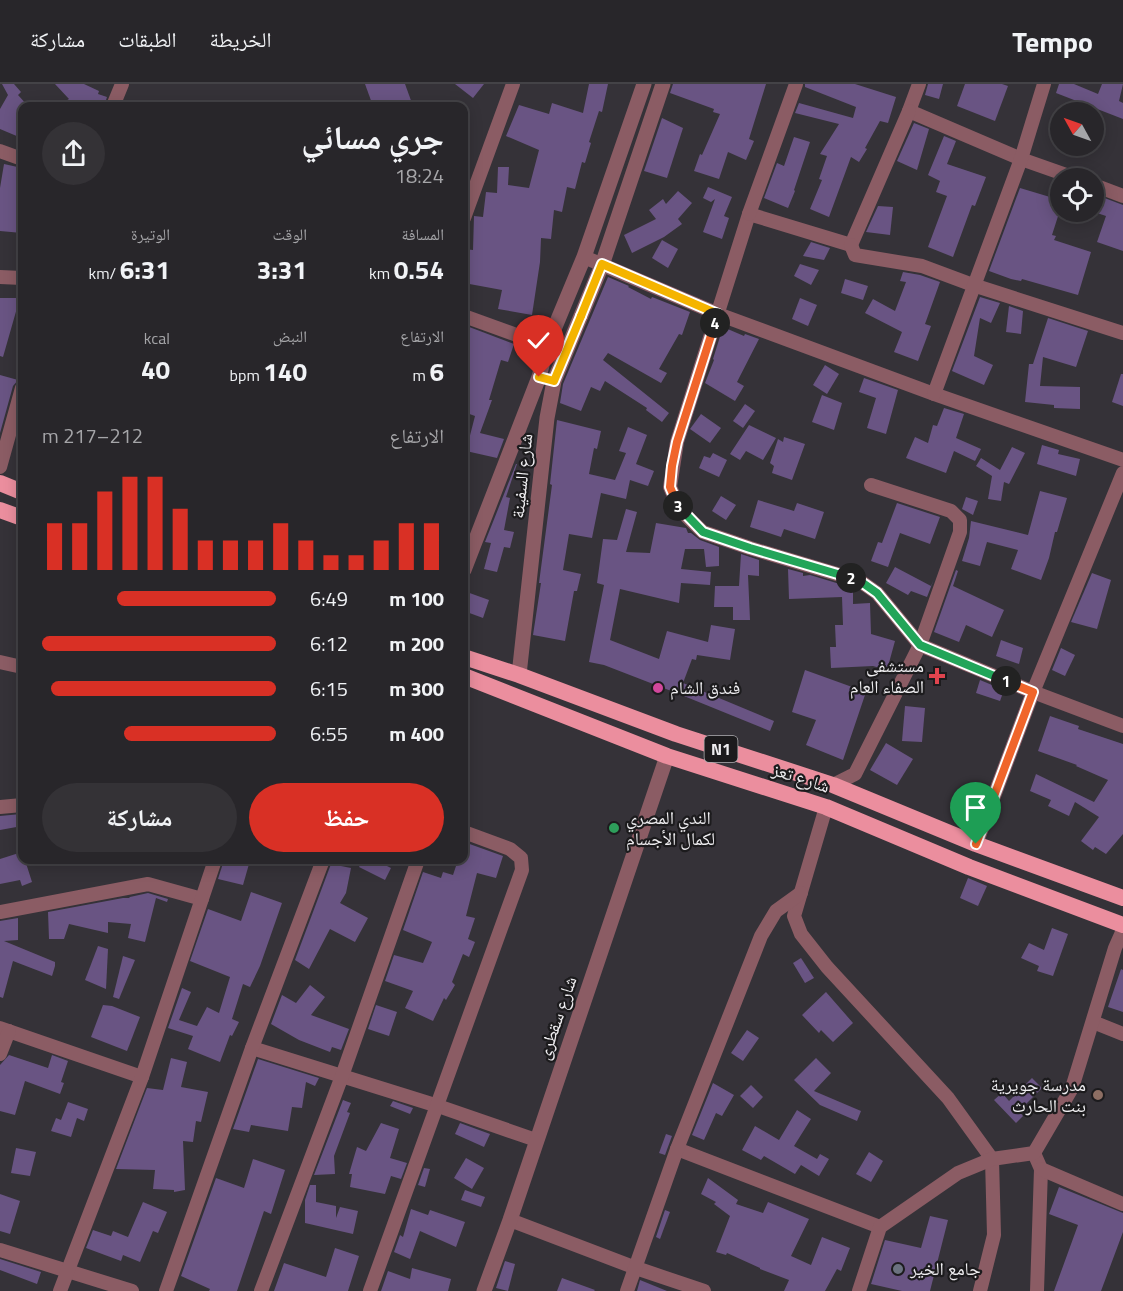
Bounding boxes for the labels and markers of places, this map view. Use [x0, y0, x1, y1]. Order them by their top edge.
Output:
pin: 4 [700, 308, 730, 338]
pin [513, 315, 564, 377]
pin: 3 [663, 491, 693, 521]
pin: 2 [836, 563, 866, 593]
place label: مستشفى الصفاء العام [850, 652, 924, 700]
pin: 1 [991, 666, 1021, 696]
marker: مستشفى الصفاء العام [928, 667, 946, 685]
place label: فندق الشام [670, 674, 740, 701]
marker: فندق الشام [651, 681, 665, 695]
pin [950, 782, 1001, 844]
place label: الندي المصري لكمال الأجسام [626, 804, 715, 852]
marker: الندي المصري لكمال الأجسام [607, 821, 621, 835]
place label: مدرسة جويرية بنت الحارث [991, 1071, 1086, 1119]
marker: مدرسة جويرية بنت الحارث [1091, 1088, 1105, 1102]
place label: جامع الخير [909, 1255, 981, 1282]
marker: جامع الخير [891, 1262, 905, 1276]

